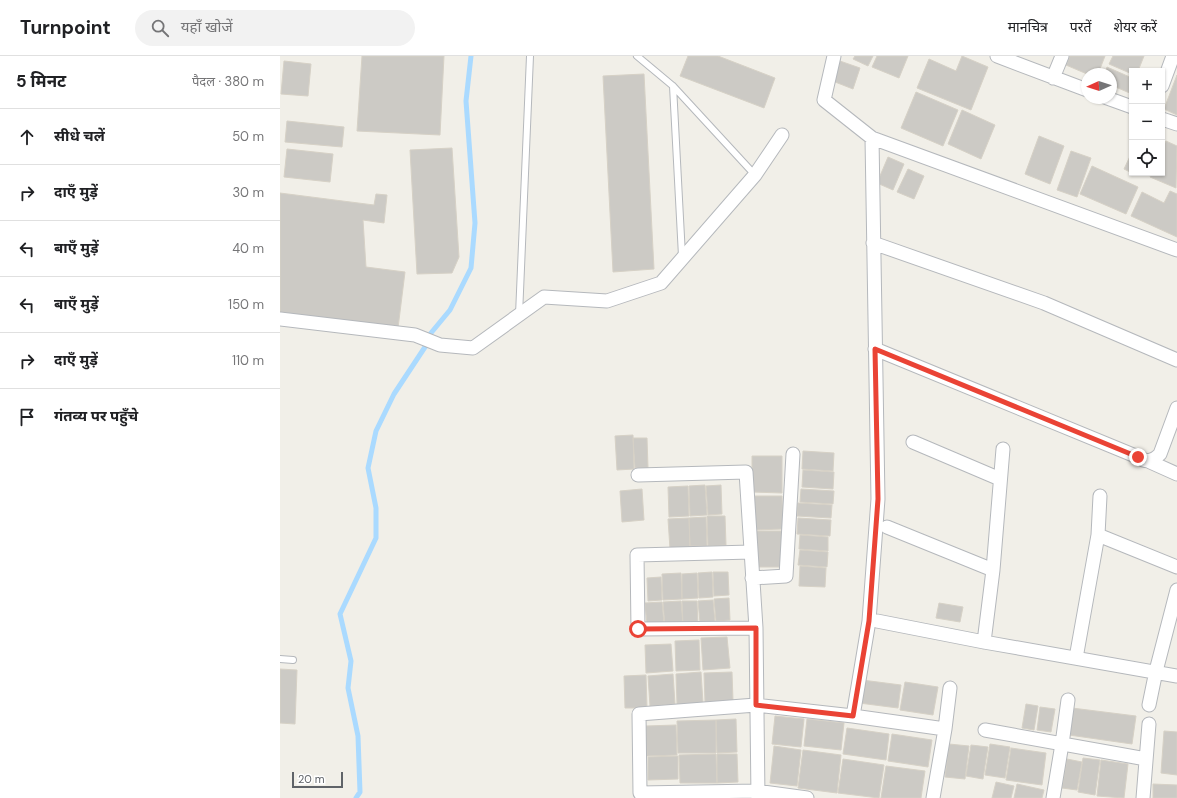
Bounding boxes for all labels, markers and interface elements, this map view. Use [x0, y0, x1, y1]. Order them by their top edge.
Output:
search box [135, 10, 415, 46]
text: Turnpoint [20, 15, 111, 40]
icon: search [149, 17, 171, 39]
text: यहाँ खोजें [181, 17, 233, 37]
text: मानचित्र [1008, 18, 1048, 36]
text: परतें [1070, 18, 1091, 36]
text: शेयर करें [1113, 18, 1157, 36]
north arrow [1081, 68, 1117, 104]
map controls [1129, 68, 1165, 176]
button: + [1129, 68, 1165, 104]
text: 5 मिनट [16, 70, 66, 92]
text: पैदल · 380 m [192, 73, 264, 90]
button: − [1129, 104, 1165, 140]
icon: ahead [16, 126, 38, 148]
text: सीधे चलें [54, 126, 105, 146]
text: 50 m [232, 128, 264, 145]
button: locate [1129, 140, 1165, 176]
icon: right [16, 182, 38, 204]
text: दाएँ मुड़ें [54, 182, 98, 202]
text: 30 m [232, 184, 264, 201]
icon: left [16, 238, 38, 260]
text: बाएँ मुड़ें [54, 238, 99, 258]
text: 40 m [232, 240, 264, 257]
icon: left [16, 294, 38, 316]
text: बाएँ मुड़ें [54, 294, 99, 314]
text: 150 m [228, 296, 264, 313]
icon: right [16, 350, 38, 372]
text: दाएँ मुड़ें [54, 350, 98, 370]
text: 110 m [232, 352, 264, 369]
icon: arrive [16, 406, 38, 428]
text: गंतव्य पर पहुँचे [54, 406, 138, 426]
route end [1129, 448, 1147, 466]
route start [629, 620, 647, 638]
scale bar [292, 770, 343, 789]
text: 20 m [298, 772, 324, 786]

